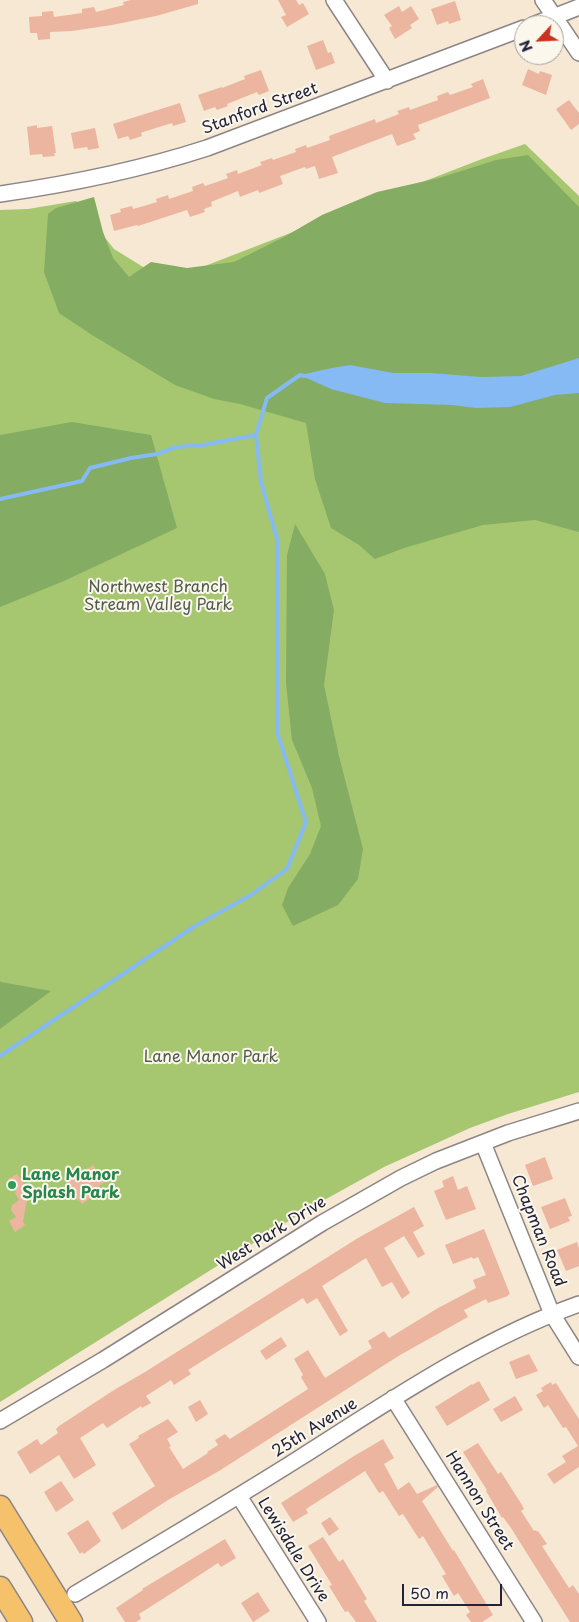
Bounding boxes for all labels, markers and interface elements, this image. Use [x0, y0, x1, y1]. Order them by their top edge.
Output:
north arrow [514, 15, 564, 65]
text: N [514, 37, 538, 56]
street label: Stanford Street [199, 79, 321, 139]
park label: Northwest Branch Stream Valley Park [84, 578, 232, 616]
park label: Lane Manor Park [144, 1048, 278, 1068]
place label: Lane Manor Splash Park [22, 1166, 120, 1204]
street label: Chapman Road [507, 1172, 569, 1290]
marker: Lane Manor Splash Park [6, 1179, 18, 1191]
street label: West Park Drive [214, 1193, 330, 1275]
street label: 25th Avenue [269, 1394, 361, 1462]
street label: Hannon Street [441, 1448, 517, 1554]
street label: Lewisdale Drive [253, 1494, 333, 1606]
scale bar [404, 1574, 504, 1606]
text: 50 m [410, 1581, 449, 1604]

